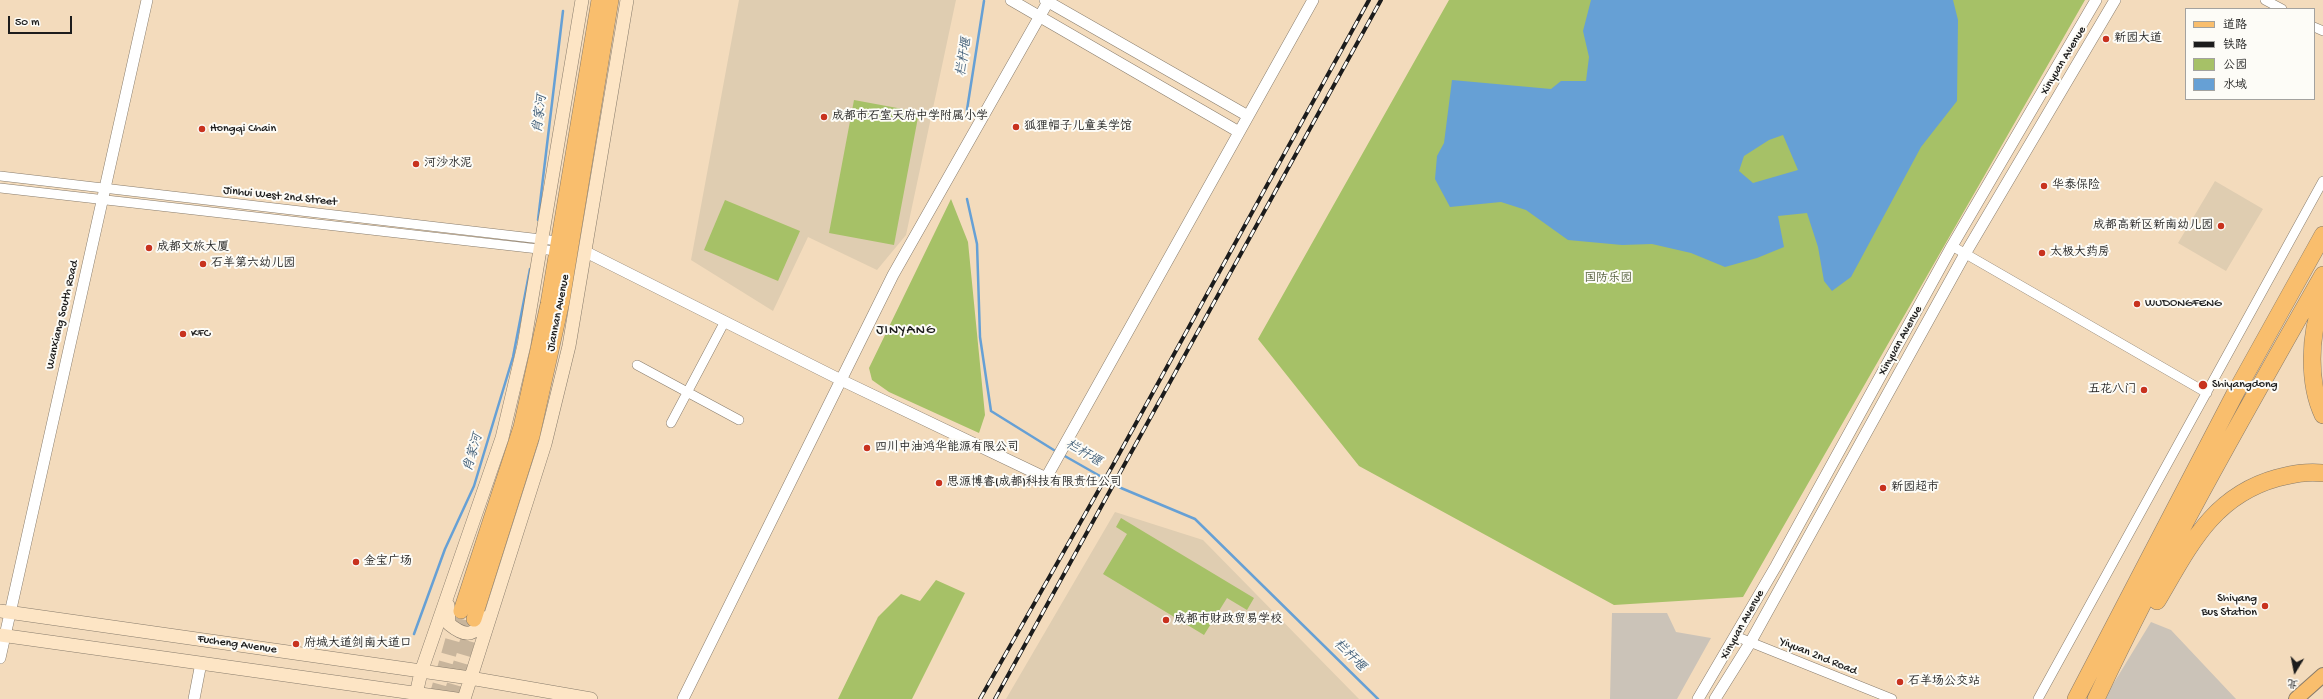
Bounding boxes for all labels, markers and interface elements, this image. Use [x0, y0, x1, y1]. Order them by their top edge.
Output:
scale bar [10, 8, 74, 34]
legend [2185, 8, 2315, 100]
text: 50 m [15, 16, 40, 30]
text: 道路 [2223, 19, 2247, 33]
street label: Xinyuan Avenue [2038, 24, 2090, 98]
place label: 新园大道 [2114, 32, 2162, 46]
marker: 新园大道 [2101, 34, 2111, 44]
water label: 栏杆堰 [954, 37, 976, 77]
text: 铁路 [2223, 39, 2247, 53]
text: 公园 [2223, 59, 2247, 73]
text: 水域 [2223, 79, 2247, 93]
water label: 肖家河 [531, 94, 551, 134]
place label: 成都市石室天府中学附属小学 [832, 110, 988, 124]
marker: 成都市石室天府中学附属小学 [819, 112, 829, 122]
place label: 狐狸帽子儿童美学馆 [1024, 120, 1132, 134]
place label: Hongqi Chain [210, 122, 276, 136]
marker: 狐狸帽子儿童美学馆 [1011, 122, 1021, 132]
marker: Hongqi Chain [197, 124, 207, 134]
place label: 河沙水泥 [424, 157, 472, 171]
marker: 河沙水泥 [411, 159, 421, 169]
place label: 华泰保险 [2052, 179, 2100, 193]
marker: 华泰保险 [2039, 181, 2049, 191]
street label: Jinhui West 2nd Street [222, 184, 338, 210]
place label: 成都高新区新南幼儿园 [2093, 219, 2213, 233]
marker: 成都高新区新南幼儿园 [2216, 221, 2226, 231]
place label: 成都文旅大厦 [157, 241, 229, 255]
marker: 成都文旅大厦 [144, 243, 154, 253]
place label: 太极大药房 [2050, 246, 2110, 260]
marker: 太极大药房 [2037, 248, 2047, 258]
place label: 石羊第六幼儿园 [211, 257, 295, 271]
street label: Wanxiang South Road [43, 259, 83, 371]
marker: 石羊第六幼儿园 [198, 259, 208, 269]
park label: 国防乐园 [1584, 272, 1632, 286]
street label: Jiannan Avenue [544, 273, 574, 353]
place label: WUDONGFENG [2145, 297, 2222, 311]
marker: WUDONGFENG [2132, 299, 2142, 309]
street label: Xinyuan Avenue [1876, 304, 1926, 378]
district label: JINYANG [876, 323, 936, 339]
place label: KFC [191, 327, 210, 341]
marker: KFC [178, 329, 188, 339]
place label: Shiyangdong [2212, 378, 2277, 392]
marker: Shiyangdong [2197, 379, 2209, 391]
place label: 五花八门 [2088, 383, 2136, 397]
marker: 五花八门 [2139, 385, 2149, 395]
water label: 肖家河 [461, 432, 487, 474]
water label: 栏杆堰 [1062, 437, 1104, 471]
place label: 四川中油鸿华能源有限公司 [875, 441, 1019, 455]
marker: 四川中油鸿华能源有限公司 [862, 443, 872, 453]
place label: 思源博睿(成都)科技有限责任公司 [947, 476, 1122, 490]
marker: 思源博睿(成都)科技有限责任公司 [934, 478, 944, 488]
place label: 新园超市 [1891, 481, 1939, 495]
marker: 新园超市 [1878, 483, 1888, 493]
place label: 金宝广场 [364, 555, 412, 569]
marker: 金宝广场 [351, 557, 361, 567]
street label: Xinyuan Avenue [1718, 588, 1768, 662]
place label: Shiyang Bus Station [2201, 592, 2257, 620]
marker: Shiyang Bus Station [2260, 601, 2270, 611]
place label: 成都市财政贸易学校 [1174, 613, 1282, 627]
marker: 成都市财政贸易学校 [1161, 615, 1171, 625]
street label: Fucheng Avenue [196, 632, 278, 658]
street label: Yiyuan 2nd Road [1777, 635, 1859, 679]
place label: 府城大道剑南大道口 [304, 637, 412, 651]
water label: 栏杆堰 [1330, 637, 1368, 675]
marker: 府城大道剑南大道口 [291, 639, 301, 649]
north arrow [2275, 651, 2315, 691]
place label: 石羊场公交站 [1908, 675, 1980, 689]
text: 北 [2286, 676, 2299, 690]
marker: 石羊场公交站 [1895, 677, 1905, 687]

